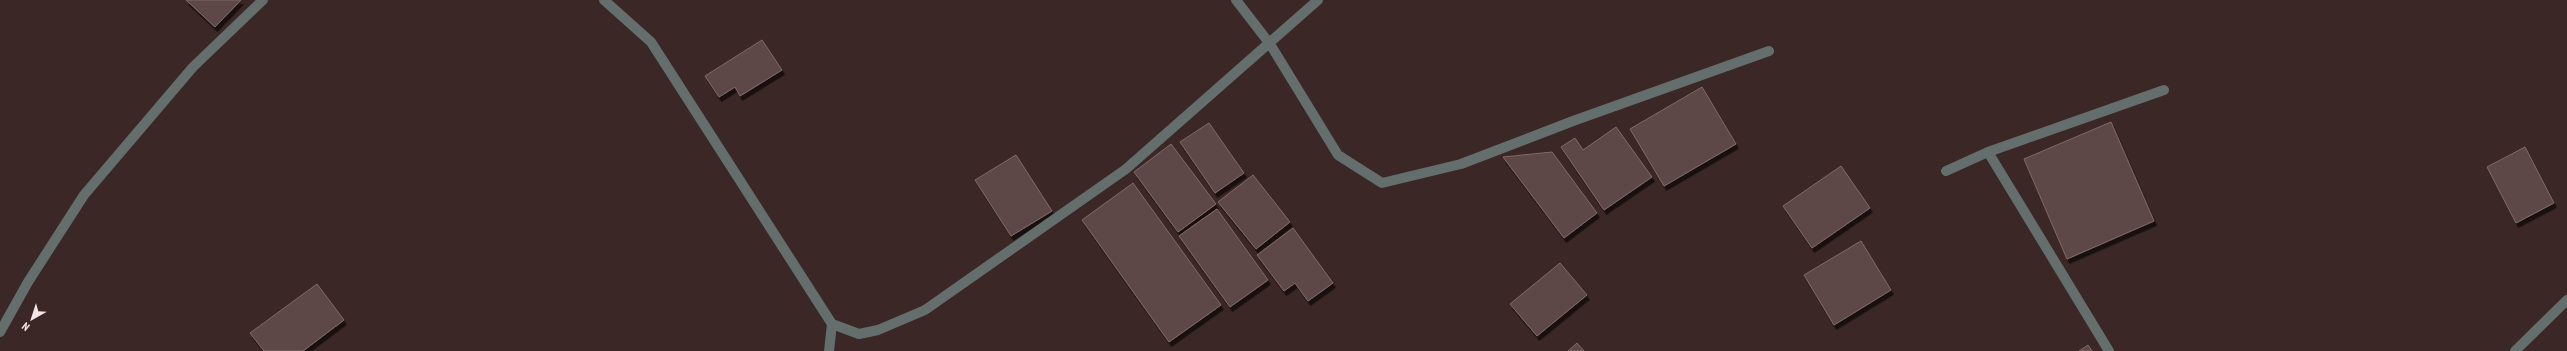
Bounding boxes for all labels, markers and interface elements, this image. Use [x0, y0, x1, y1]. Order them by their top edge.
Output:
north arrow [12, 299, 52, 339]
text: N [19, 319, 32, 334]

